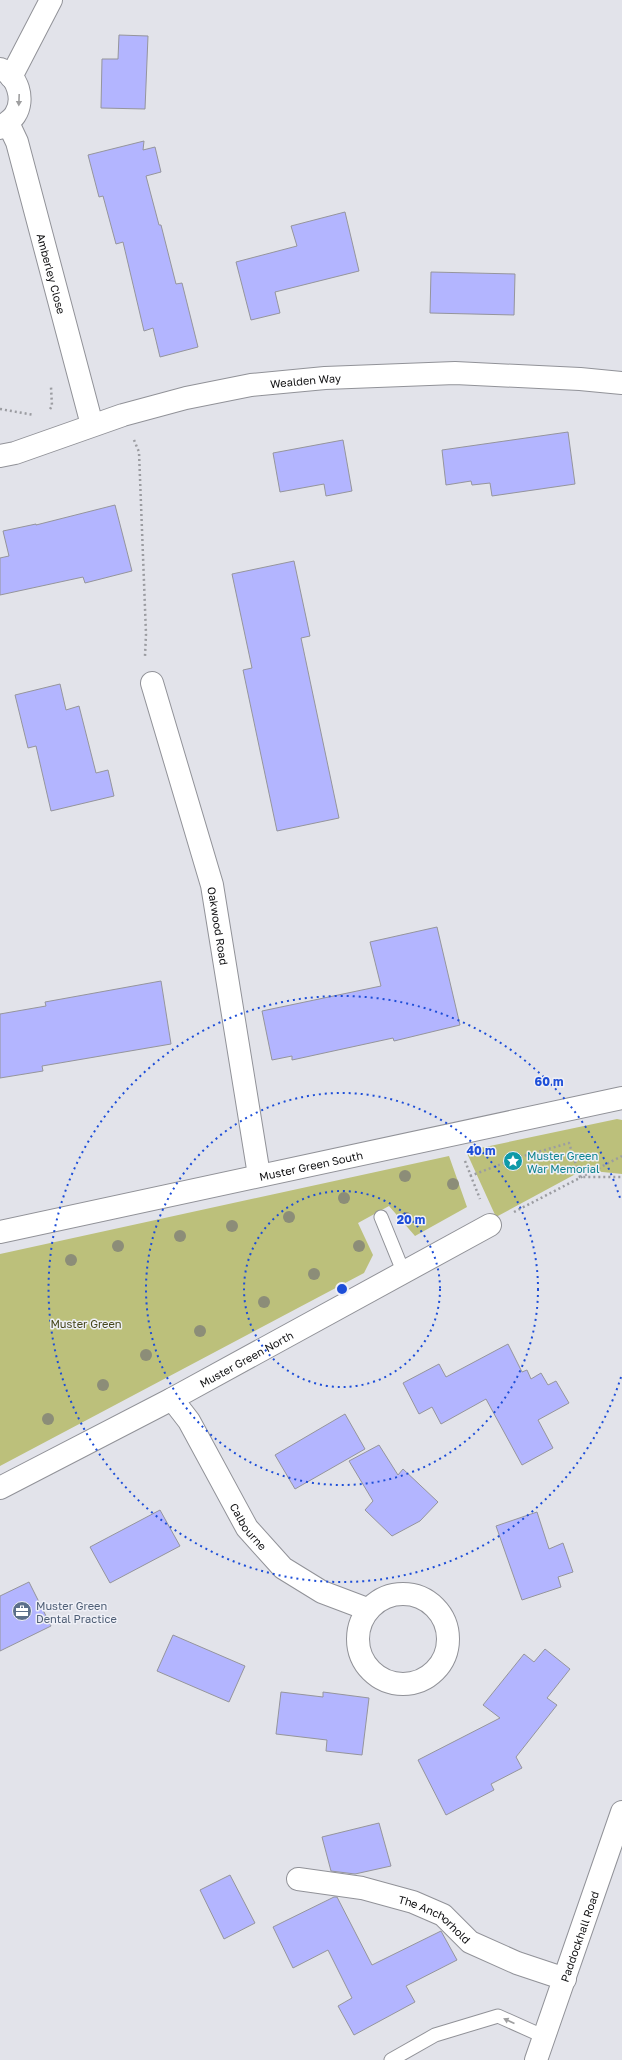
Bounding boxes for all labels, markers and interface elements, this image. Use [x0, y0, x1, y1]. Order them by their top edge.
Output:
one-way arrow [16, 94, 22, 107]
street label: Amberley Close [35, 232, 69, 315]
street label: Wealden Way [269, 371, 341, 390]
street label: Oakwood Road [206, 886, 231, 966]
text: 60 m [535, 1074, 563, 1089]
text: 40 m [467, 1143, 495, 1158]
street label: Muster Green South [258, 1148, 364, 1182]
place label: Muster Green War Memorial [527, 1149, 600, 1175]
place icon: Muster Green War Memorial [502, 1150, 524, 1172]
text: 20 m [397, 1212, 425, 1227]
centre of rings [335, 1282, 349, 1296]
park label: Muster Green [50, 1317, 122, 1330]
street label: Muster Green North [197, 1328, 295, 1389]
street label: Calbourne [228, 1500, 270, 1552]
place label: Muster Green Dental Practice [36, 1599, 117, 1625]
office icon: Muster Green Dental Practice [11, 1600, 33, 1622]
street label: Paddockhall Road [557, 1889, 601, 1983]
street label: The Anchorhold [397, 1892, 474, 1946]
one-way arrow [504, 2018, 515, 2024]

